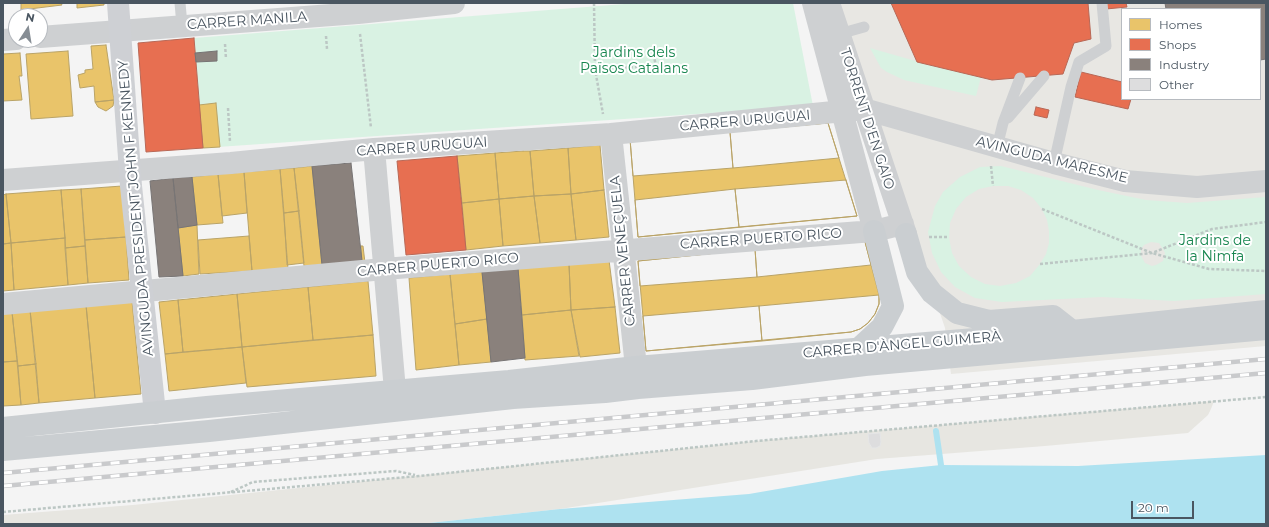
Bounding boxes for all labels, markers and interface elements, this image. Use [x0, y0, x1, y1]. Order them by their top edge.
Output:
north arrow [8, 8, 48, 48]
street label: CARRER MANILA [186, 8, 308, 34]
legend [1121, 8, 1261, 100]
text: N [24, 9, 36, 25]
text: Homes [1159, 17, 1202, 32]
text: Shops [1159, 37, 1196, 52]
park label: Jardins dels Països Catalans [580, 45, 688, 78]
street label: TORRENT D'EN GAIO [836, 46, 898, 192]
text: Industry [1159, 57, 1209, 72]
street label: AVINGUDA PRESIDENT JOHN F KENNEDY [115, 59, 157, 357]
text: Other [1159, 77, 1194, 92]
street label: CARRER URUGUAI [679, 107, 811, 135]
street label: AVINGUDA MARESME [974, 133, 1130, 187]
street label: CARRER URUGUAI [356, 134, 488, 160]
street label: CARRER VENEÇUELA [607, 175, 639, 327]
street label: CARRER PUERTO RICO [679, 225, 843, 253]
park label: Jardins de la Nimfa [1179, 233, 1251, 266]
street label: CARRER PUERTO RICO [356, 250, 520, 280]
street label: CARRER D'ÀNGEL GUIMERÀ [802, 328, 1002, 362]
scale bar [1133, 493, 1196, 519]
text: 20 m [1138, 500, 1169, 515]

